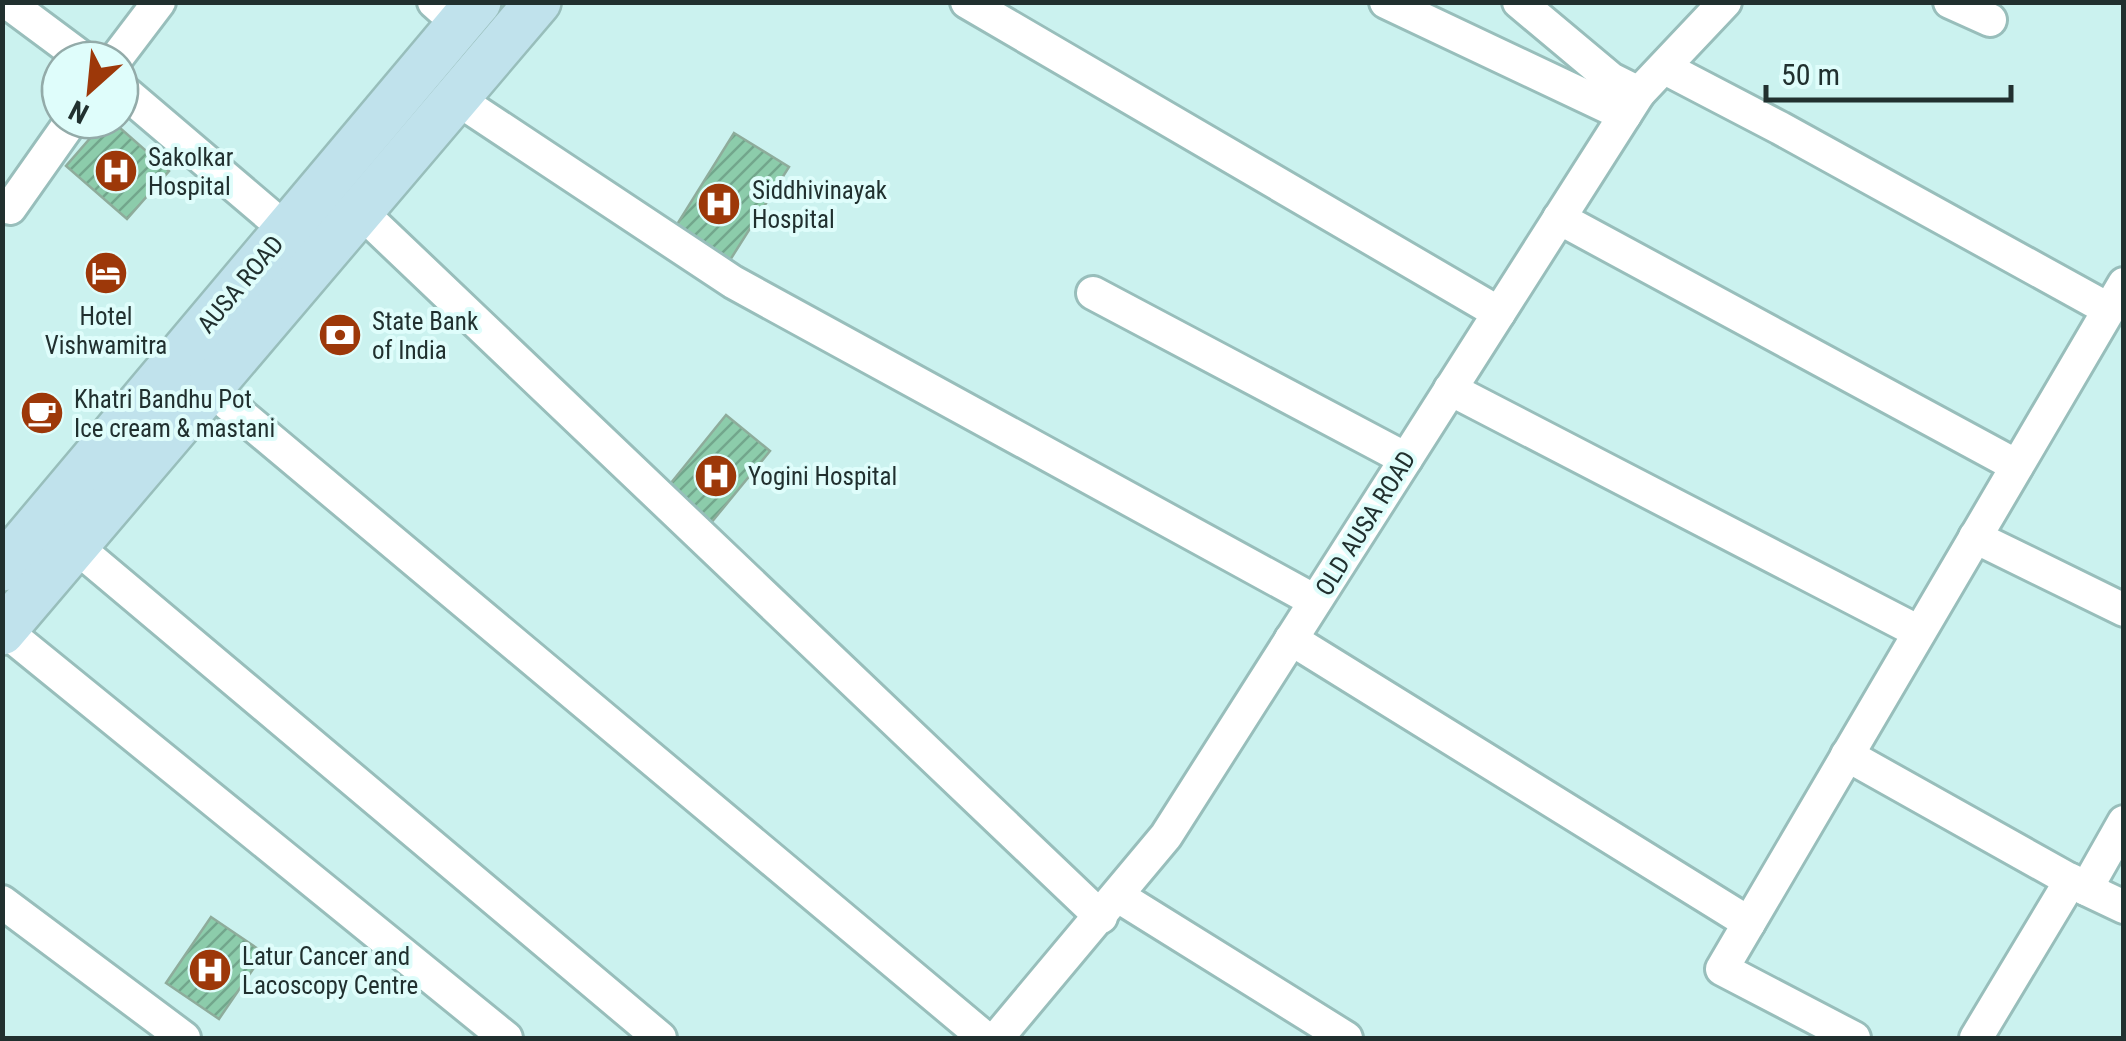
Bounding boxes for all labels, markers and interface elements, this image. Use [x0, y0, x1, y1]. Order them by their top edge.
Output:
north arrow [40, 40, 140, 140]
scale bar [1766, 40, 2011, 102]
text: 50 m [1781, 57, 1840, 92]
text: N [64, 93, 94, 130]
place label: Sakolkar Hospital [148, 143, 234, 201]
hospital icon: Sakolkar Hospital [93, 148, 139, 194]
place label: Siddhivinayak Hospital [752, 176, 888, 234]
hospital icon: Siddhivinayak Hospital [696, 181, 742, 227]
street label: AUSA ROAD [191, 230, 289, 339]
hotel icon: Hotel Vishwamitra [83, 250, 129, 296]
place label: Hotel Vishwamitra [45, 302, 167, 360]
place label: State Bank of India [372, 307, 479, 365]
bank icon: State Bank of India [317, 312, 363, 358]
place label: Khatri Bandhu Pot Ice cream & mastani [74, 385, 275, 443]
cafe icon: Khatri Bandhu Pot Ice cream & mastani [19, 390, 65, 436]
street label: OLD AUSA ROAD [1309, 446, 1421, 601]
hospital icon: Yogini Hospital [693, 453, 739, 499]
place label: Yogini Hospital [748, 462, 897, 491]
place label: Latur Cancer and Lacoscopy Centre [242, 942, 418, 1000]
hospital icon: Latur Cancer and Lacoscopy Centre [187, 947, 233, 993]

